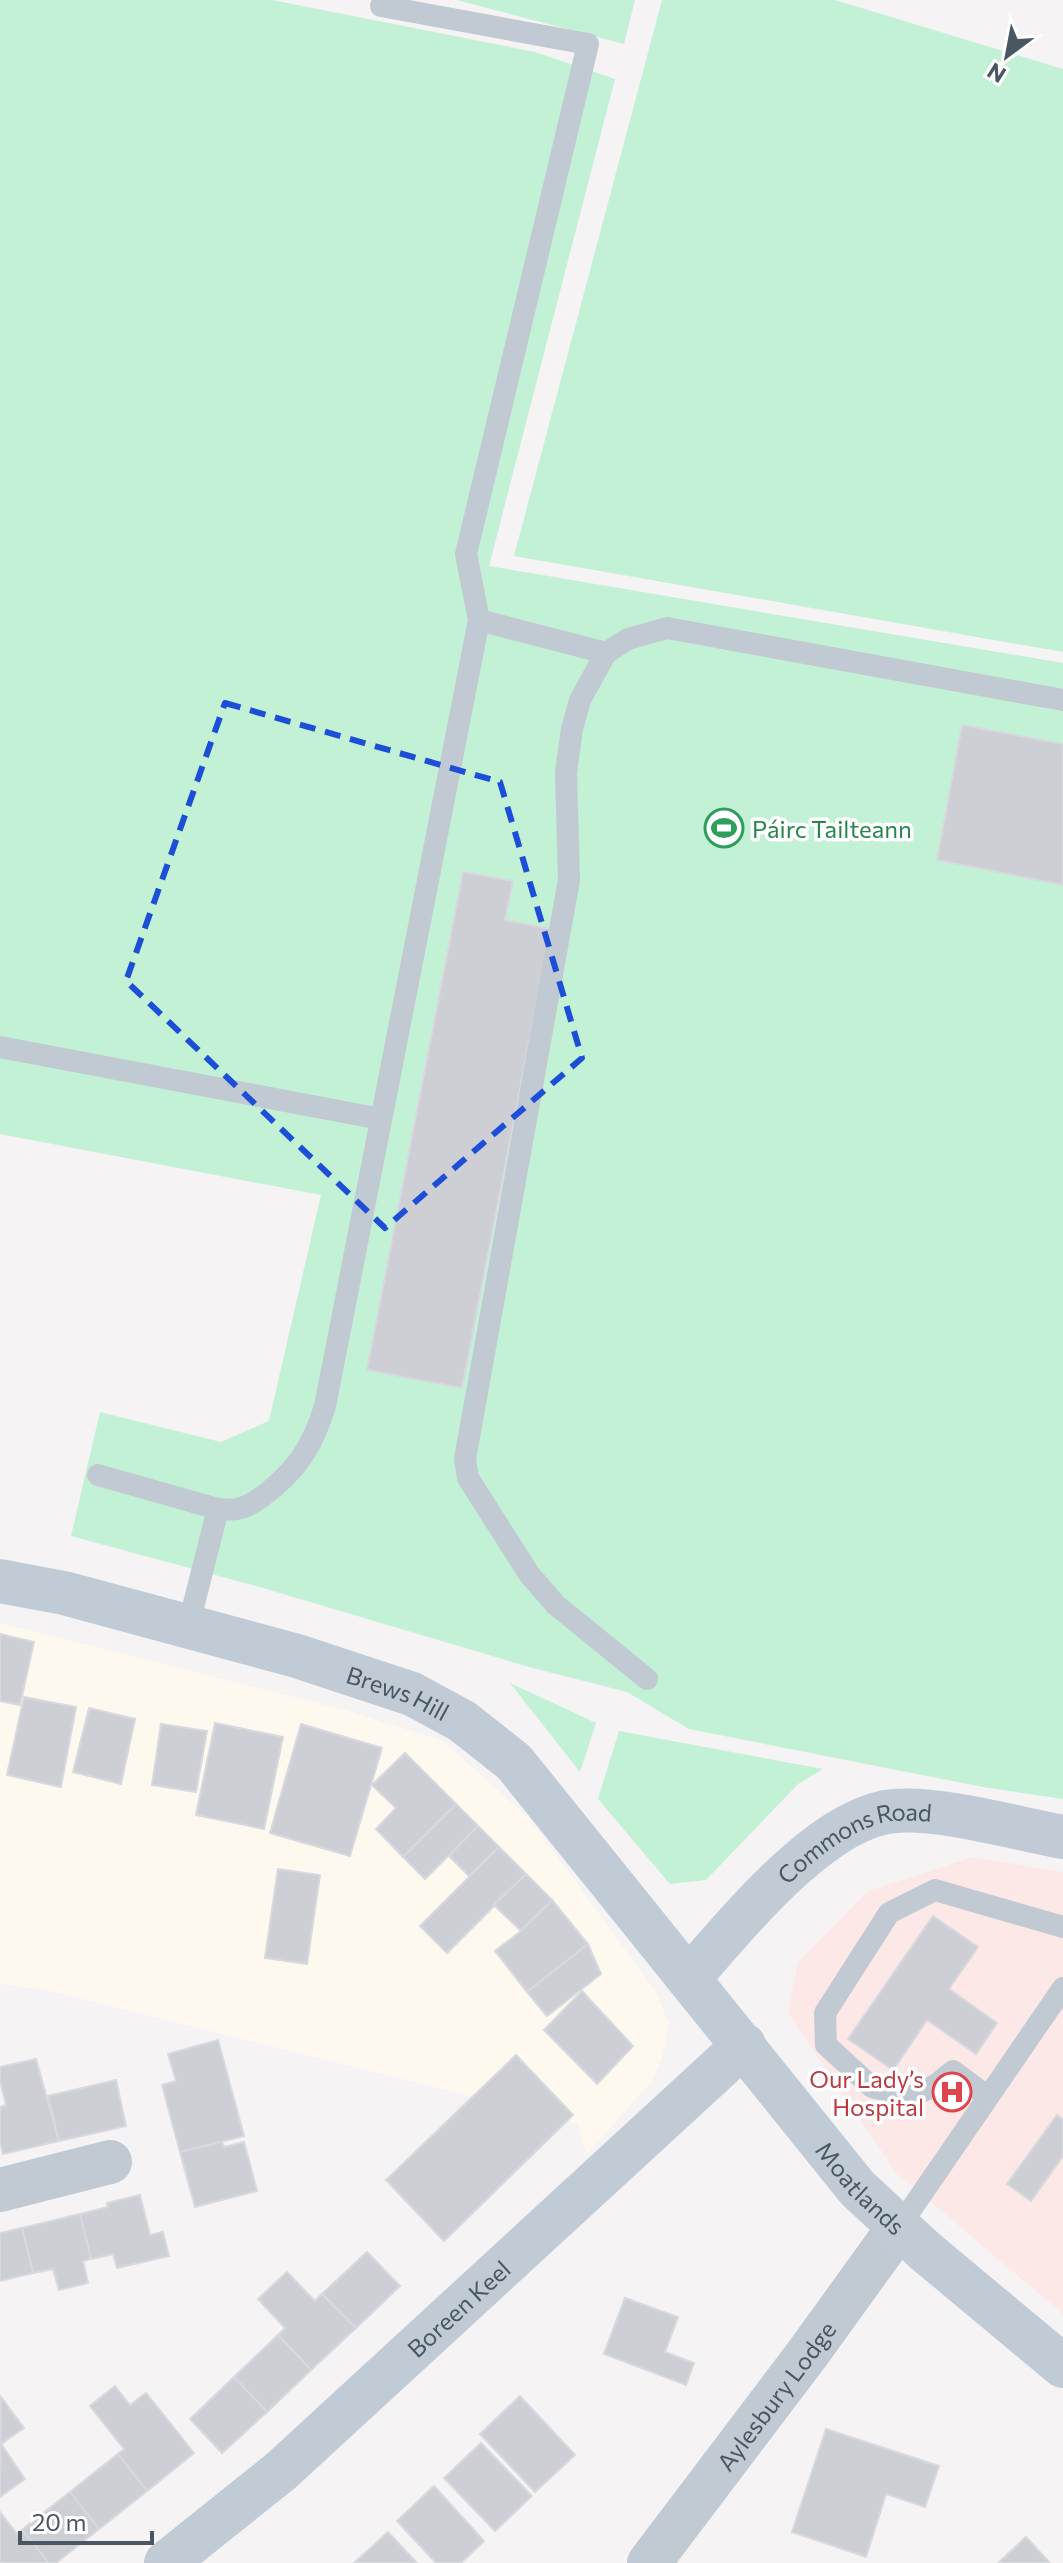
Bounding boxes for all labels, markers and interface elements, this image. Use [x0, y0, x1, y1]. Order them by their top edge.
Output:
north arrow [967, 16, 1047, 96]
text: N [982, 58, 1010, 89]
sports icon: Páirc Tailteann [703, 807, 745, 849]
place label: Páirc Tailteann [752, 814, 912, 843]
street label: Brews Hill [343, 1659, 454, 1726]
street label: Commons Road [771, 1796, 933, 1889]
place label: Our Lady’s Hospital [809, 2064, 924, 2121]
hospital icon: Our Lady’s Hospital [931, 2071, 973, 2113]
street label: Moatlands [811, 2135, 912, 2240]
street label: Boreen Keel [401, 2254, 516, 2363]
street label: Aylesbury Lodge [710, 2315, 841, 2476]
scale bar [20, 2495, 152, 2545]
text: 20 m [32, 2507, 86, 2536]

